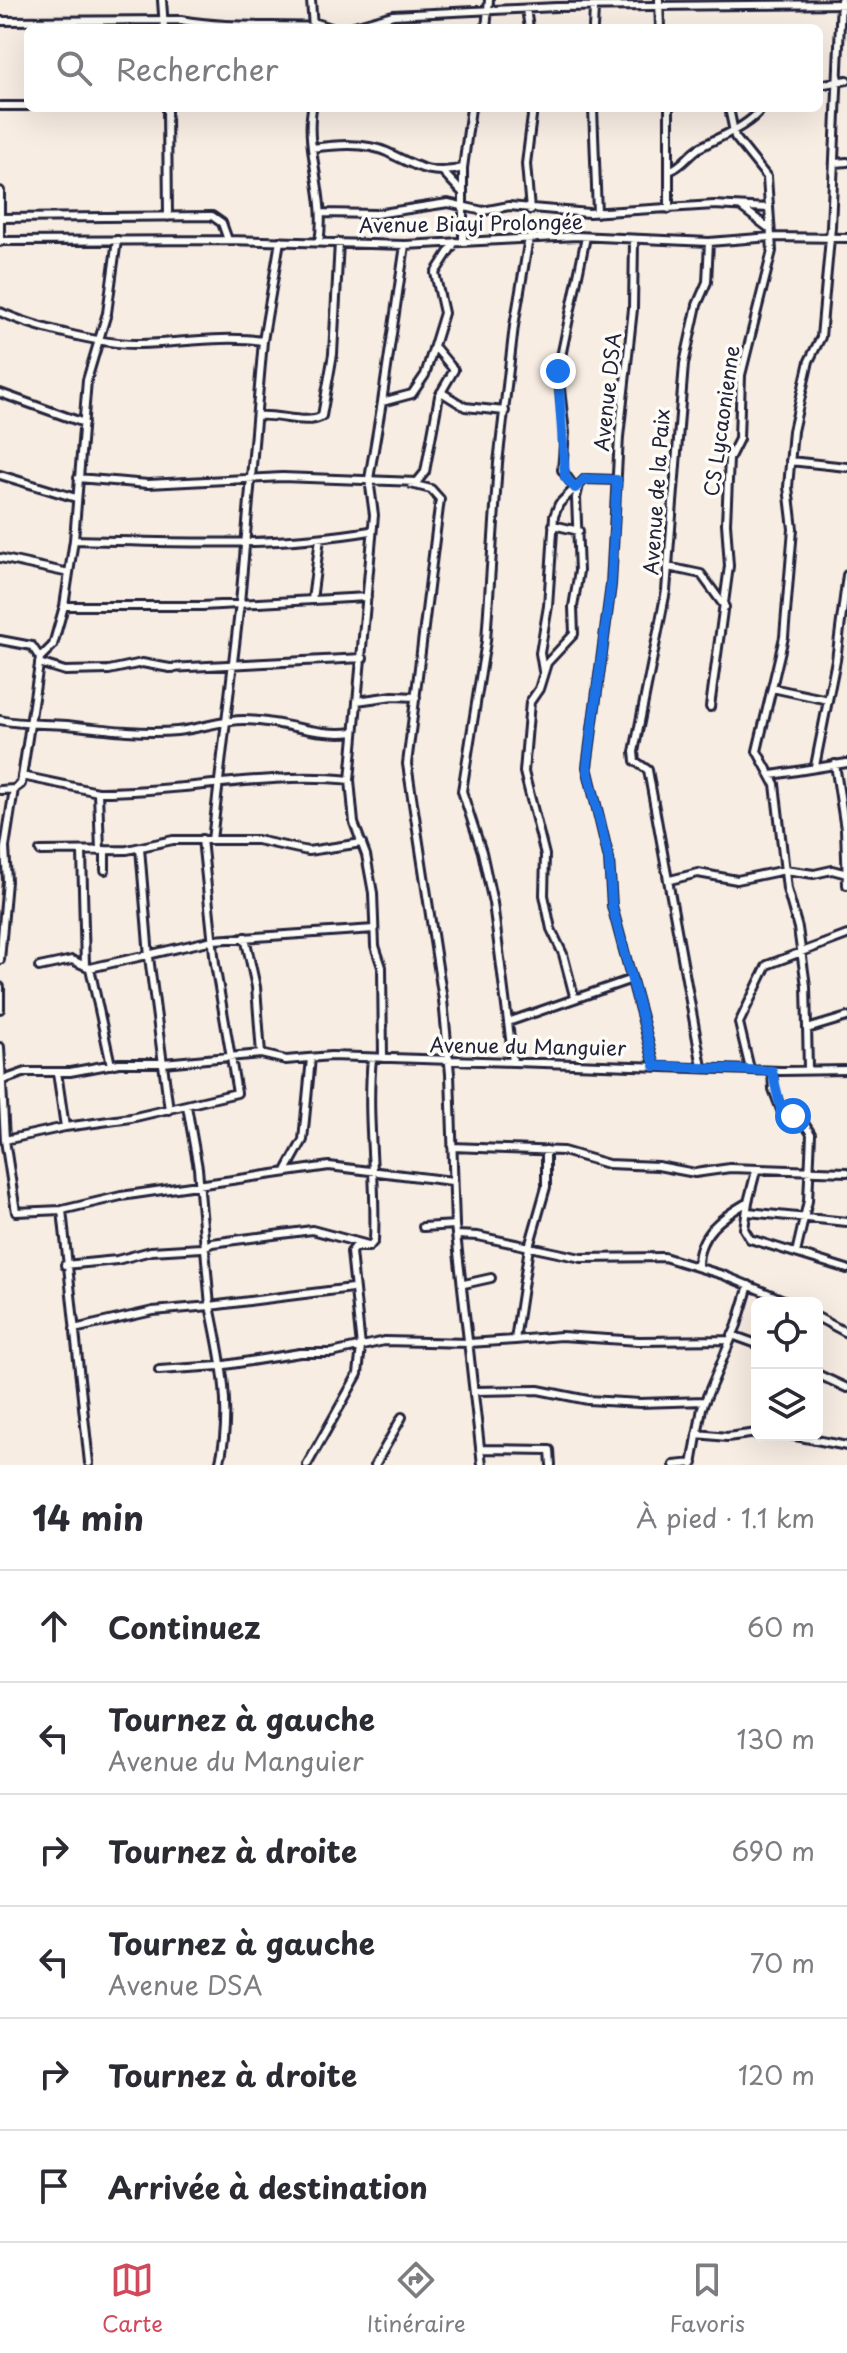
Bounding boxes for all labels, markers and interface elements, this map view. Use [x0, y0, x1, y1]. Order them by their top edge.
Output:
search box [24, 24, 823, 112]
icon: search [52, 46, 96, 90]
text: Rechercher [116, 46, 279, 91]
street label: Avenue Biayi Prolongée [359, 206, 583, 240]
street label: Avenue DSA [586, 331, 628, 453]
street label: CS Lycaonienne [696, 343, 746, 498]
route end [540, 353, 576, 389]
street label: Avenue de la Paix [635, 408, 677, 576]
street label: Avenue du Manguier [429, 1029, 627, 1063]
route start [775, 1098, 811, 1134]
map controls [751, 1297, 823, 1441]
button: locate [751, 1297, 823, 1369]
button: layers [751, 1369, 823, 1441]
text: 14 min [32, 1491, 144, 1543]
text: À pied · 1.1 km [636, 1498, 815, 1537]
icon: ahead [32, 1604, 76, 1648]
text: Continuez [108, 1604, 261, 1649]
text: 60 m [747, 1607, 815, 1646]
text: Tournez à gauche [108, 1696, 375, 1741]
icon: left [32, 1716, 76, 1760]
text: 130 m [736, 1719, 815, 1758]
text: Avenue du Manguier [108, 1741, 364, 1780]
icon: right [32, 1828, 76, 1872]
text: Tournez à droite [108, 1828, 357, 1873]
text: 690 m [732, 1831, 815, 1870]
text: Tournez à gauche [108, 1920, 375, 1965]
icon: left [32, 1940, 76, 1984]
text: 70 m [750, 1943, 815, 1982]
text: Avenue DSA [108, 1965, 263, 2004]
icon: right [32, 2052, 76, 2096]
text: Tournez à droite [108, 2052, 357, 2097]
text: 120 m [738, 2055, 815, 2094]
icon: arrive [32, 2164, 76, 2208]
text: Arrivée à destination [108, 2164, 428, 2209]
tab: Carte [102, 2258, 163, 2339]
tab: Itinéraire [367, 2258, 466, 2339]
tab: Favoris [669, 2258, 745, 2339]

